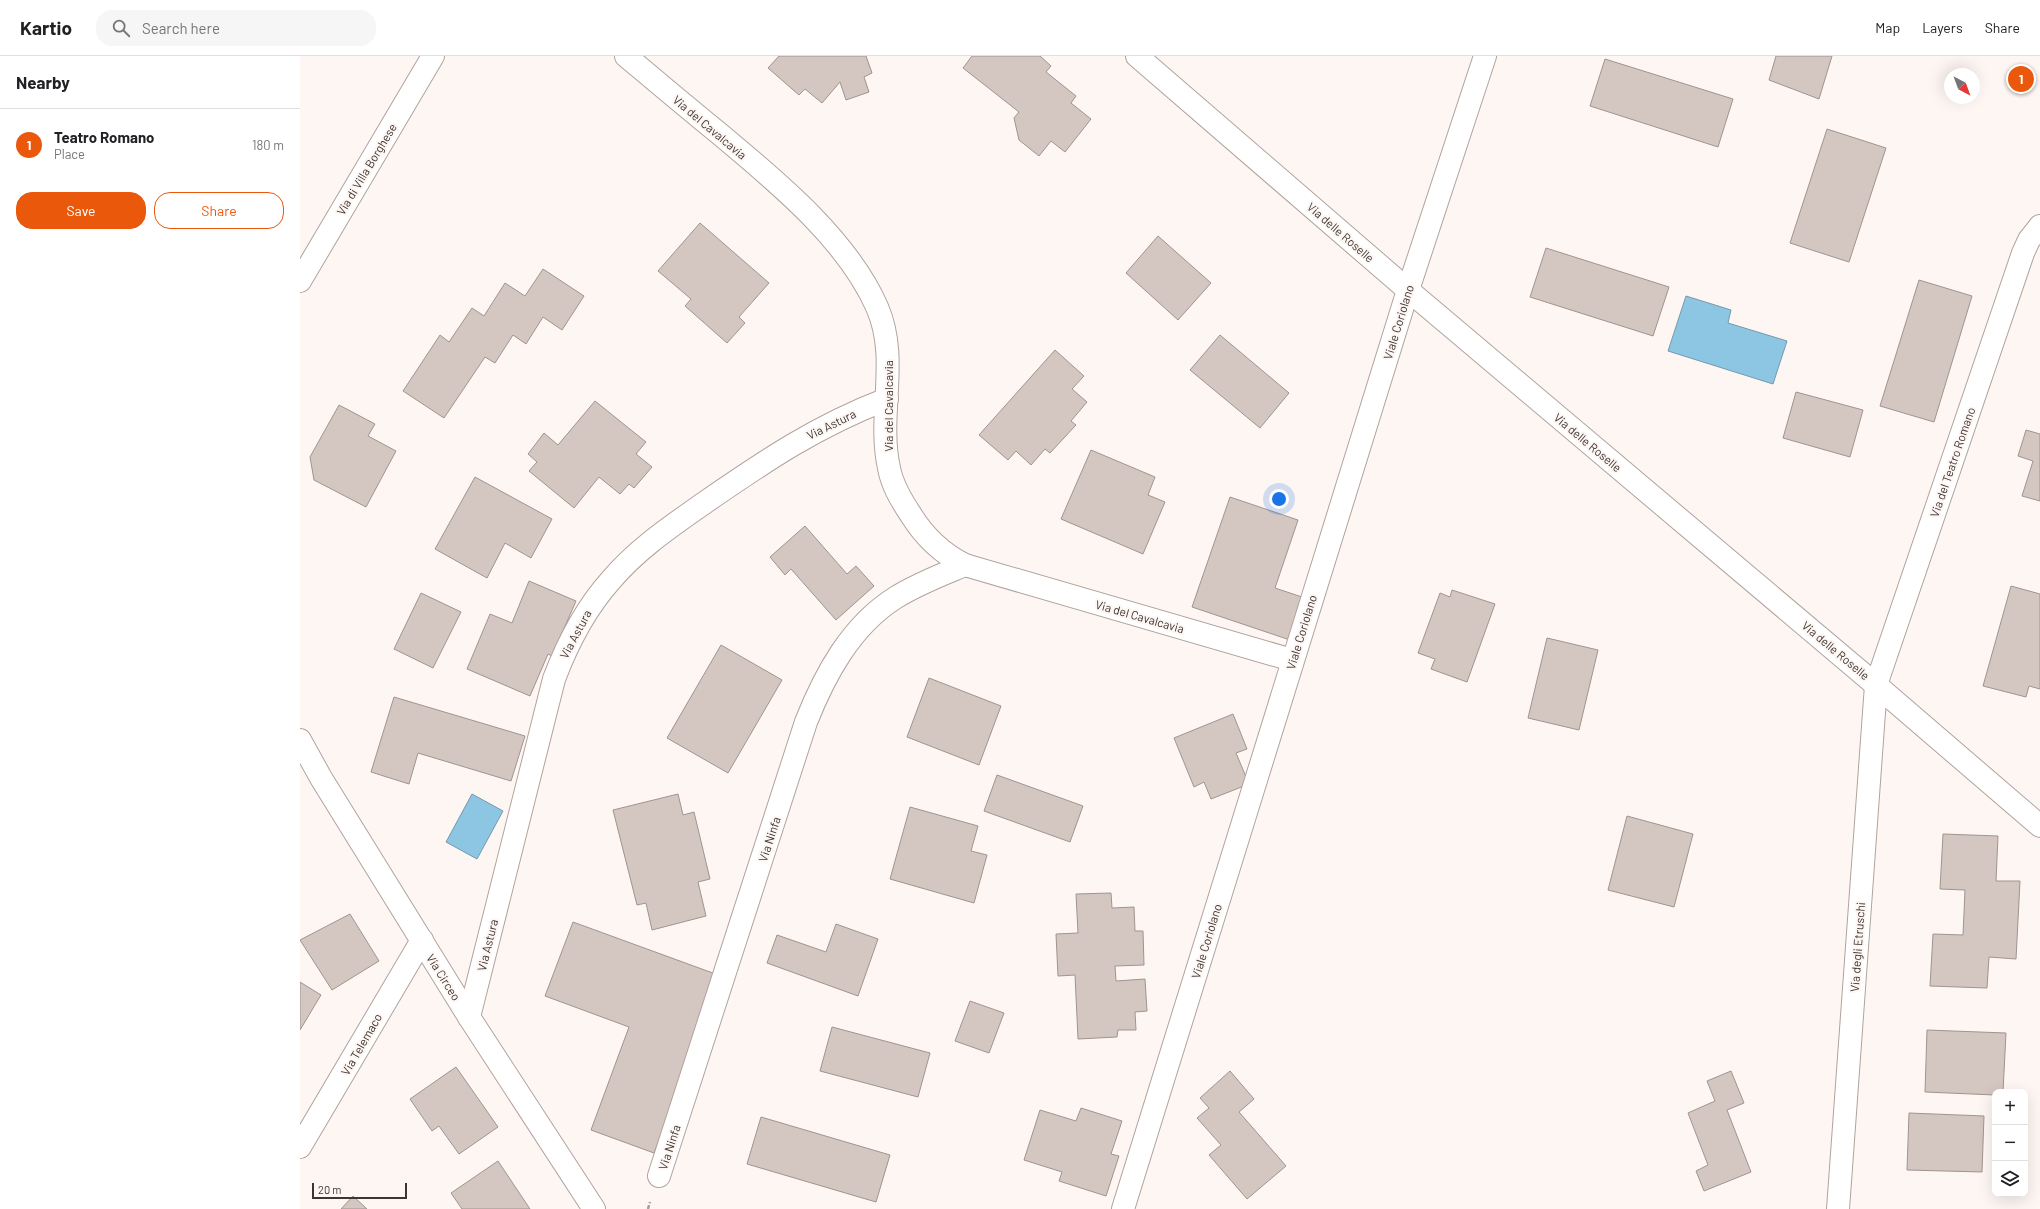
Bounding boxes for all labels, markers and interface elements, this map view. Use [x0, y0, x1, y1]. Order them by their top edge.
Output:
search box [96, 10, 376, 46]
text: Kartio [20, 16, 72, 39]
icon: search [110, 17, 132, 39]
text: Search here [142, 19, 220, 37]
text: Map [1875, 19, 1900, 36]
text: Layers [1922, 19, 1963, 36]
text: Share [1985, 19, 2020, 36]
pin: 1 [2008, 64, 2034, 94]
north arrow [1944, 68, 1980, 104]
text: Nearby [16, 72, 70, 92]
street label: Via del Cavalcavia [670, 92, 750, 162]
street label: Via di Villa Borghese [333, 121, 399, 217]
text: Teatro Romano [54, 128, 154, 146]
text: 1 [27, 137, 31, 153]
text: 180 m [252, 137, 284, 153]
text: Place [54, 146, 85, 162]
button: Save [16, 192, 146, 229]
button: Share [154, 192, 284, 229]
street label: Via delle Roselle [1305, 199, 1377, 265]
street label: Viale Coriolano [1380, 283, 1416, 361]
street label: Via del Cavalcavia [881, 360, 895, 452]
street label: Via del Teatro Romano [1927, 405, 1977, 519]
street label: Via Astura [804, 406, 858, 442]
street label: Via delle Roselle [1551, 410, 1625, 474]
your location [1269, 489, 1289, 509]
street label: Viale Coriolano [1283, 593, 1319, 671]
street label: Via del Cavalcavia [1094, 597, 1186, 635]
street label: Via Astura [556, 607, 594, 661]
street label: Via delle Roselle [1799, 618, 1873, 682]
street label: Via Ninfa [755, 815, 783, 863]
street label: Viale Coriolano [1188, 902, 1224, 980]
street label: Via degli Etruschi [1847, 902, 1867, 992]
street label: Via Astura [474, 918, 500, 972]
street label: Via Circeo [424, 951, 464, 1003]
street label: Via Telemaco [338, 1011, 384, 1077]
map controls [1992, 1089, 2028, 1197]
button: + [1992, 1089, 2028, 1125]
street label: Via Ninfa [655, 1123, 683, 1171]
button: − [1992, 1125, 2028, 1161]
button: layers [1992, 1161, 2028, 1197]
scale bar [312, 1181, 407, 1200]
text: 20 m [318, 1183, 341, 1196]

